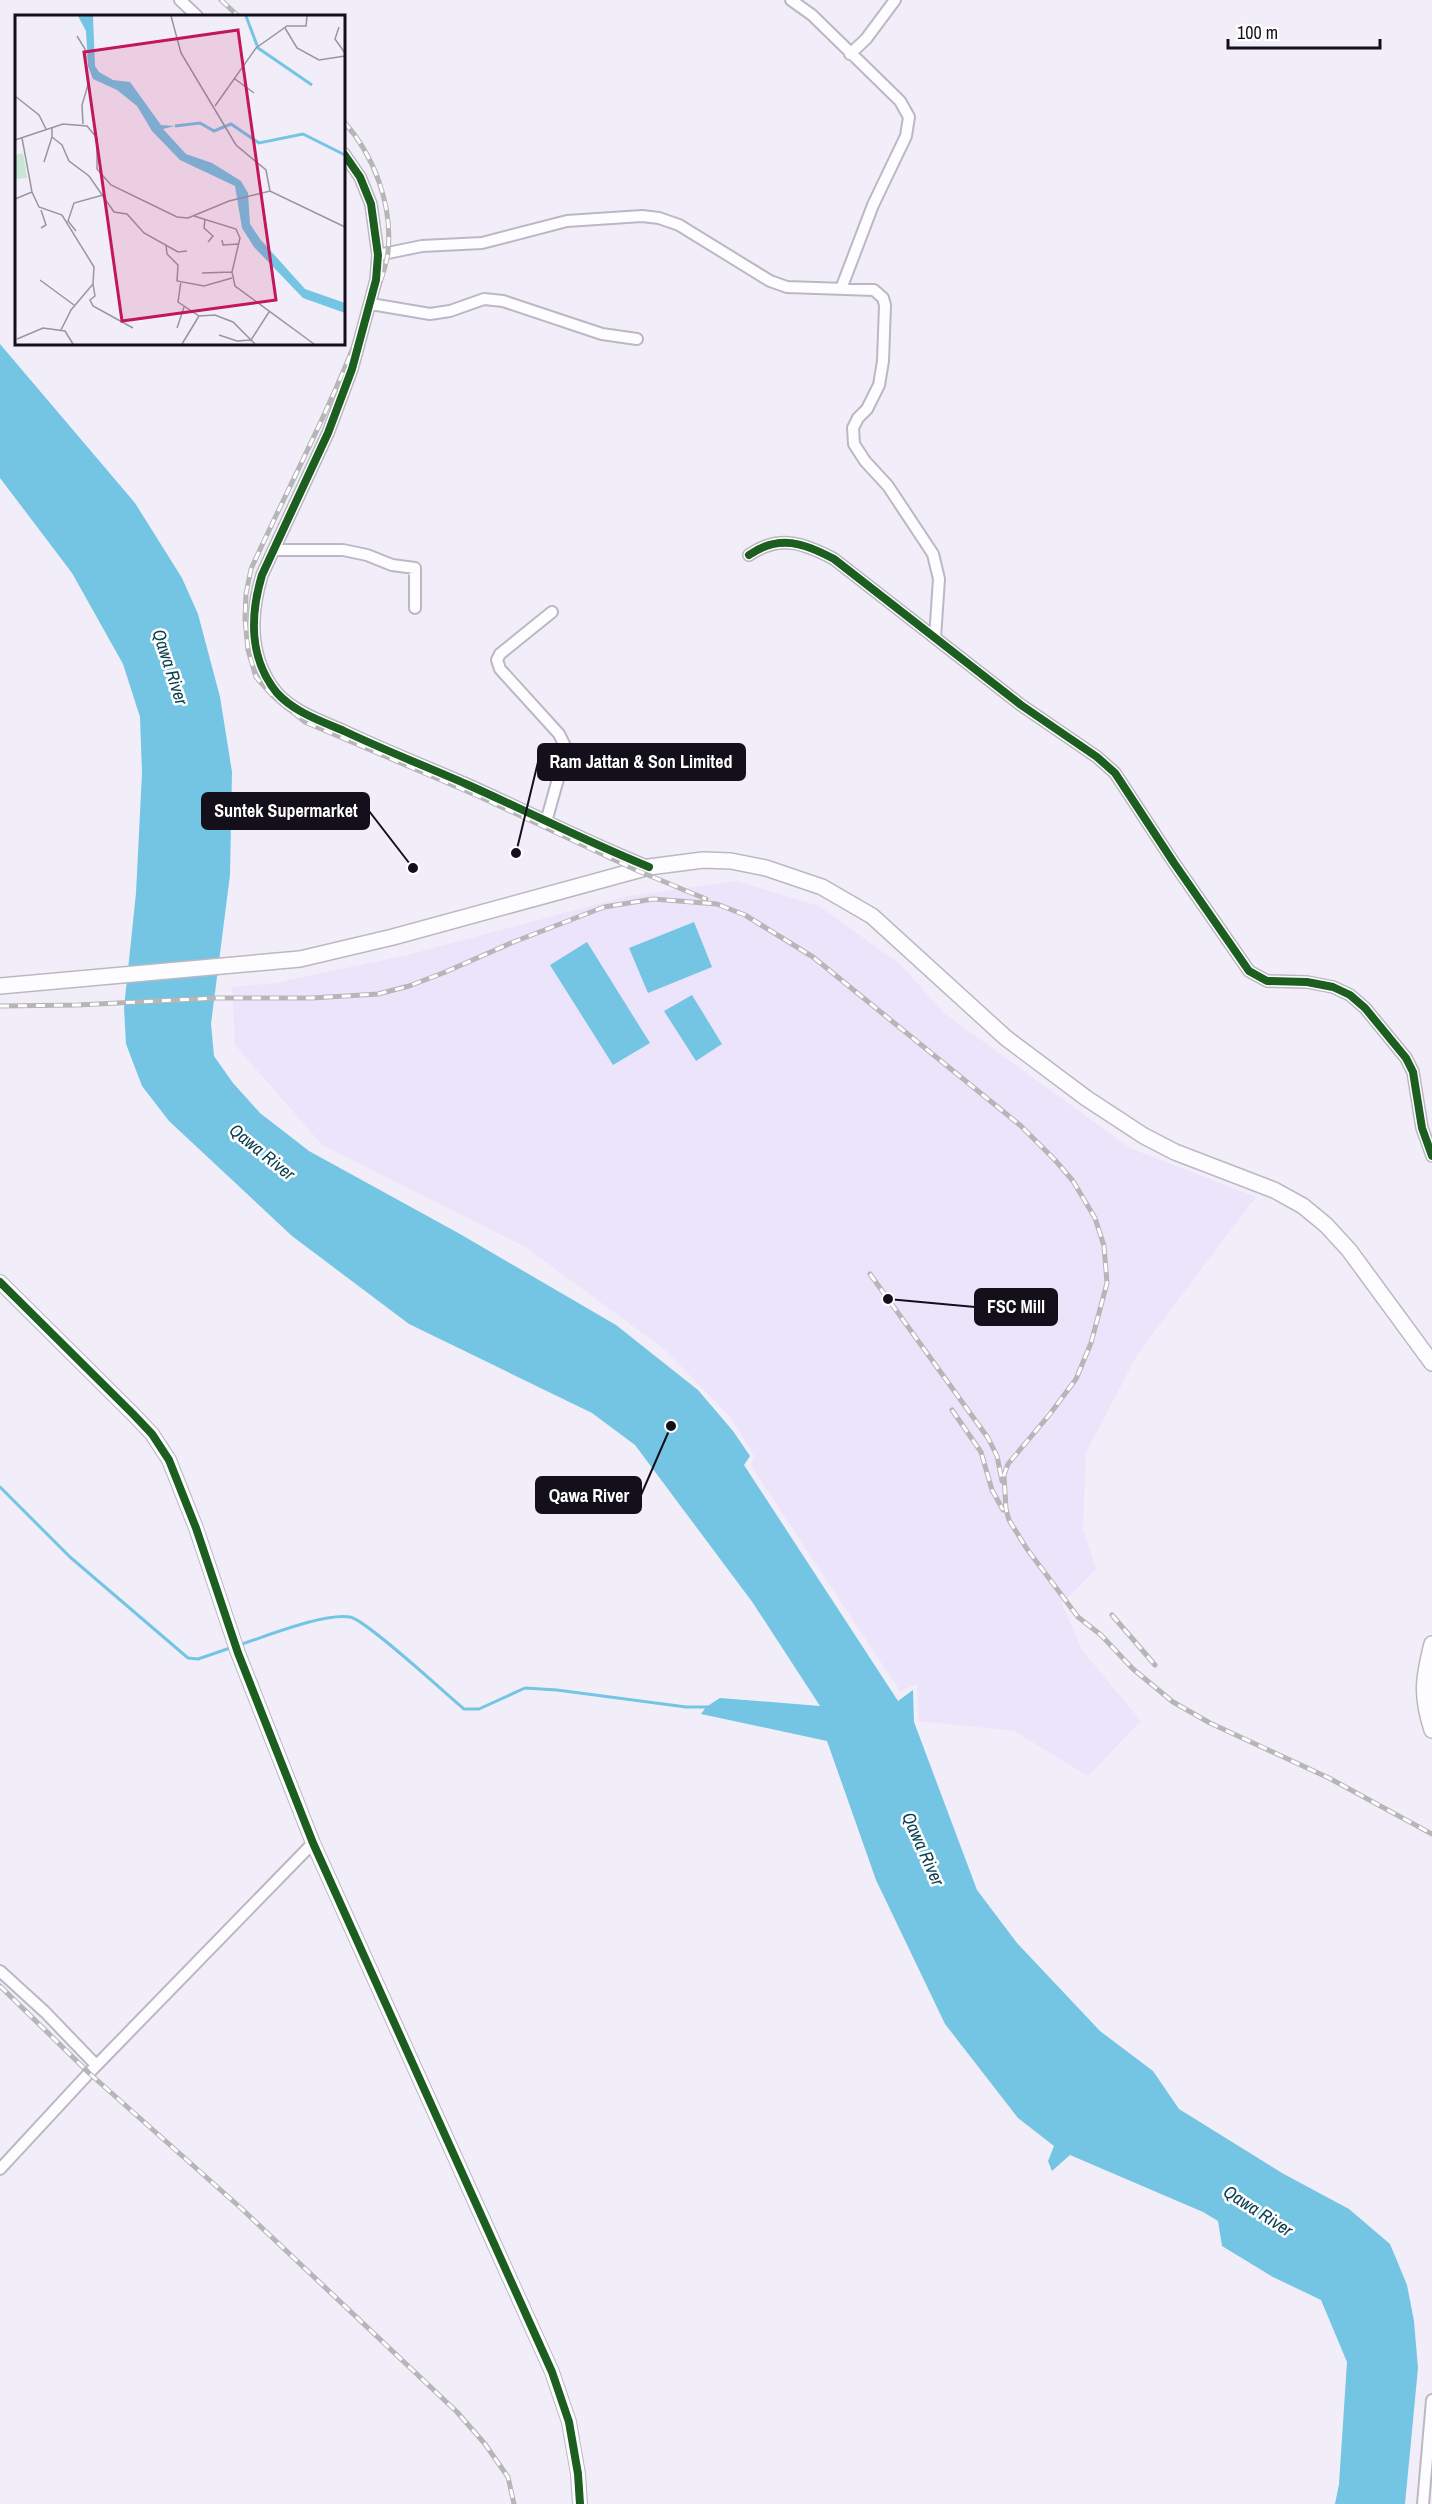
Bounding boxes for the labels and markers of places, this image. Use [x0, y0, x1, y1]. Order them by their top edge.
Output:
callout: Ram Jattan & Son Limited [538, 744, 745, 780]
callout: Suntek Supermarket [202, 793, 369, 829]
callout: FSC Mill [975, 1289, 1057, 1325]
callout: Qawa River [536, 1477, 641, 1513]

